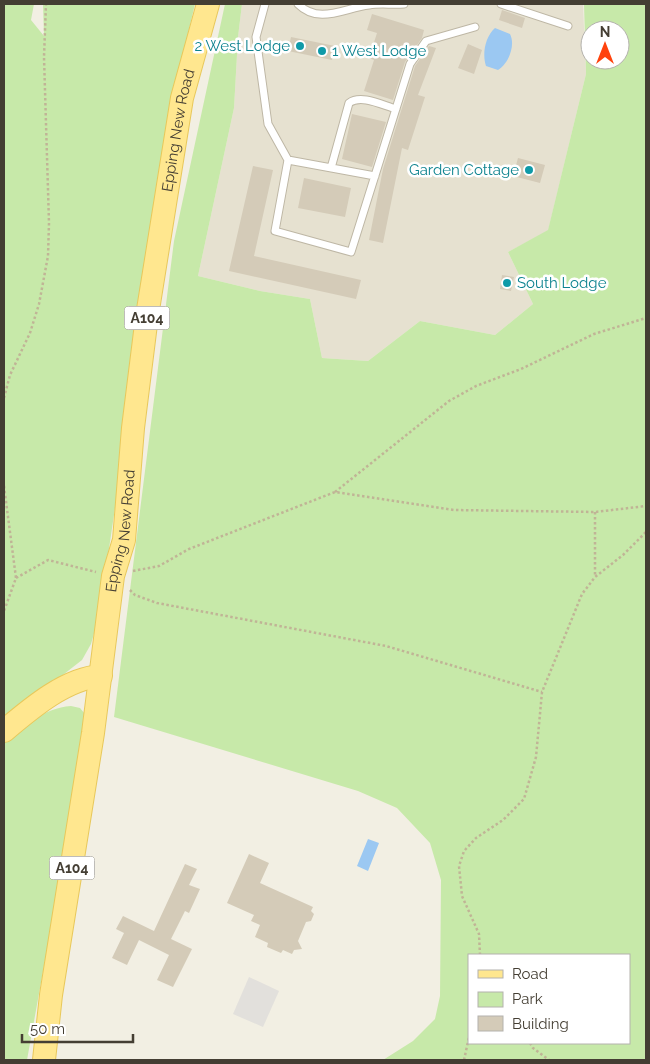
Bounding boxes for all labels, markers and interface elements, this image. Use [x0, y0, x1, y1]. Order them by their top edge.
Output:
north arrow [580, 20, 630, 70]
text: N [600, 24, 610, 40]
place label: 2 West Lodge [194, 37, 290, 55]
marker: 2 West Lodge [294, 40, 306, 52]
place label: 1 West Lodge [332, 42, 426, 60]
marker: 1 West Lodge [316, 45, 328, 57]
street label: Epping New Road [158, 67, 199, 193]
place label: Garden Cottage [409, 161, 519, 179]
marker: Garden Cottage [523, 164, 535, 176]
place label: South Lodge [517, 274, 607, 292]
marker: South Lodge [501, 277, 513, 289]
road number: A104 [124, 306, 170, 330]
street label: Epping New Road [102, 469, 139, 593]
road number: A104 [50, 856, 94, 880]
legend [468, 954, 630, 1044]
text: Road [512, 965, 548, 983]
text: Park [512, 990, 543, 1008]
scale bar [22, 1012, 134, 1044]
text: Building [512, 1015, 569, 1033]
text: 50 m [30, 1020, 65, 1038]

